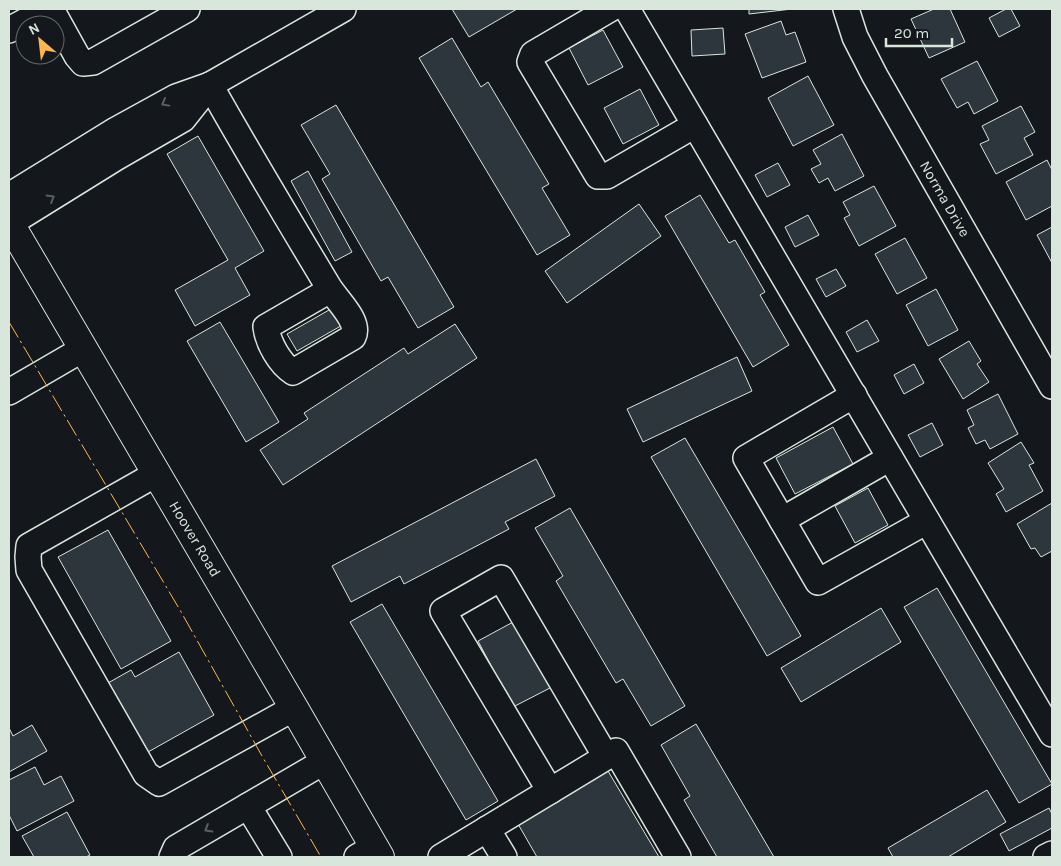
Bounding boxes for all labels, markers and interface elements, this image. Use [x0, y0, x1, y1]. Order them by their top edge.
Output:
north arrow [15, 15, 65, 65]
scale bar [886, 15, 952, 47]
text: N [26, 19, 43, 39]
text: 20 m [894, 24, 929, 42]
one-way arrow [161, 97, 170, 107]
street label: Norma Drive [916, 158, 974, 240]
one-way arrow [46, 194, 55, 204]
street label: Hoover Road [165, 498, 225, 580]
one-way arrow [204, 823, 213, 833]

